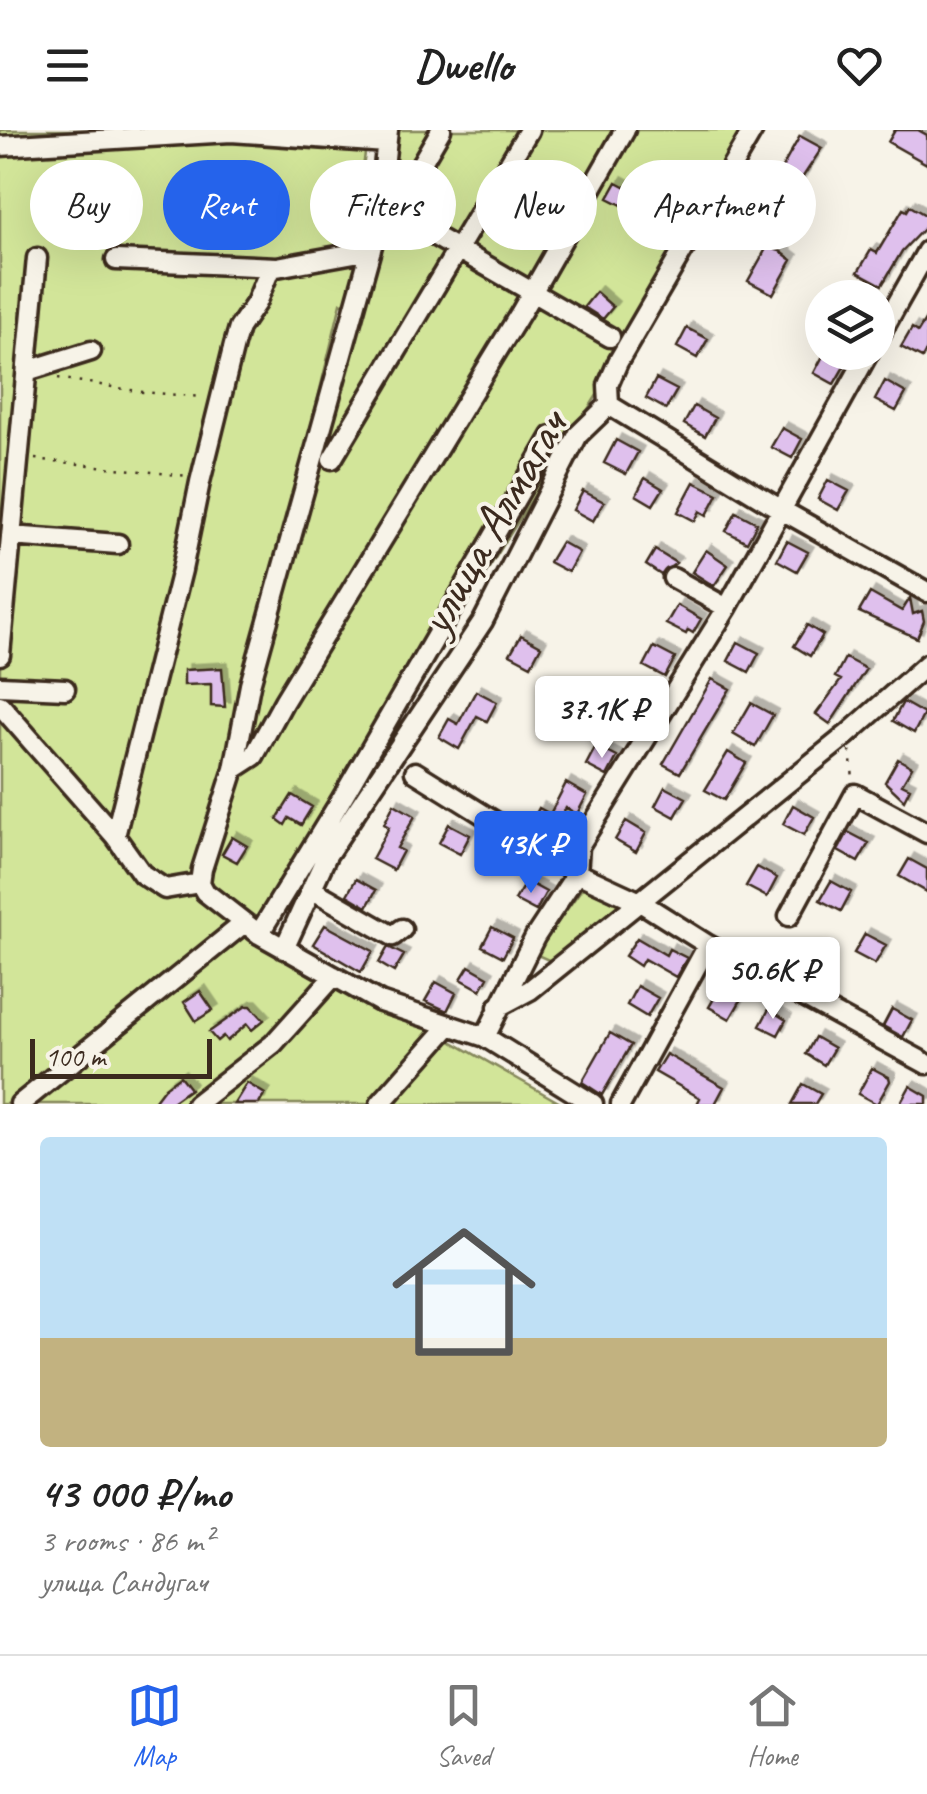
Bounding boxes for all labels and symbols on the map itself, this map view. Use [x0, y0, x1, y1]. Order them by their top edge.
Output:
street label: улица Алмагач [402, 396, 584, 648]
pin: 37.1K ₽ [510, 676, 694, 761]
pin: 43K ₽ [461, 811, 601, 896]
pin: 50.6K ₽ [681, 937, 865, 1022]
scale bar [30, 1034, 212, 1078]

